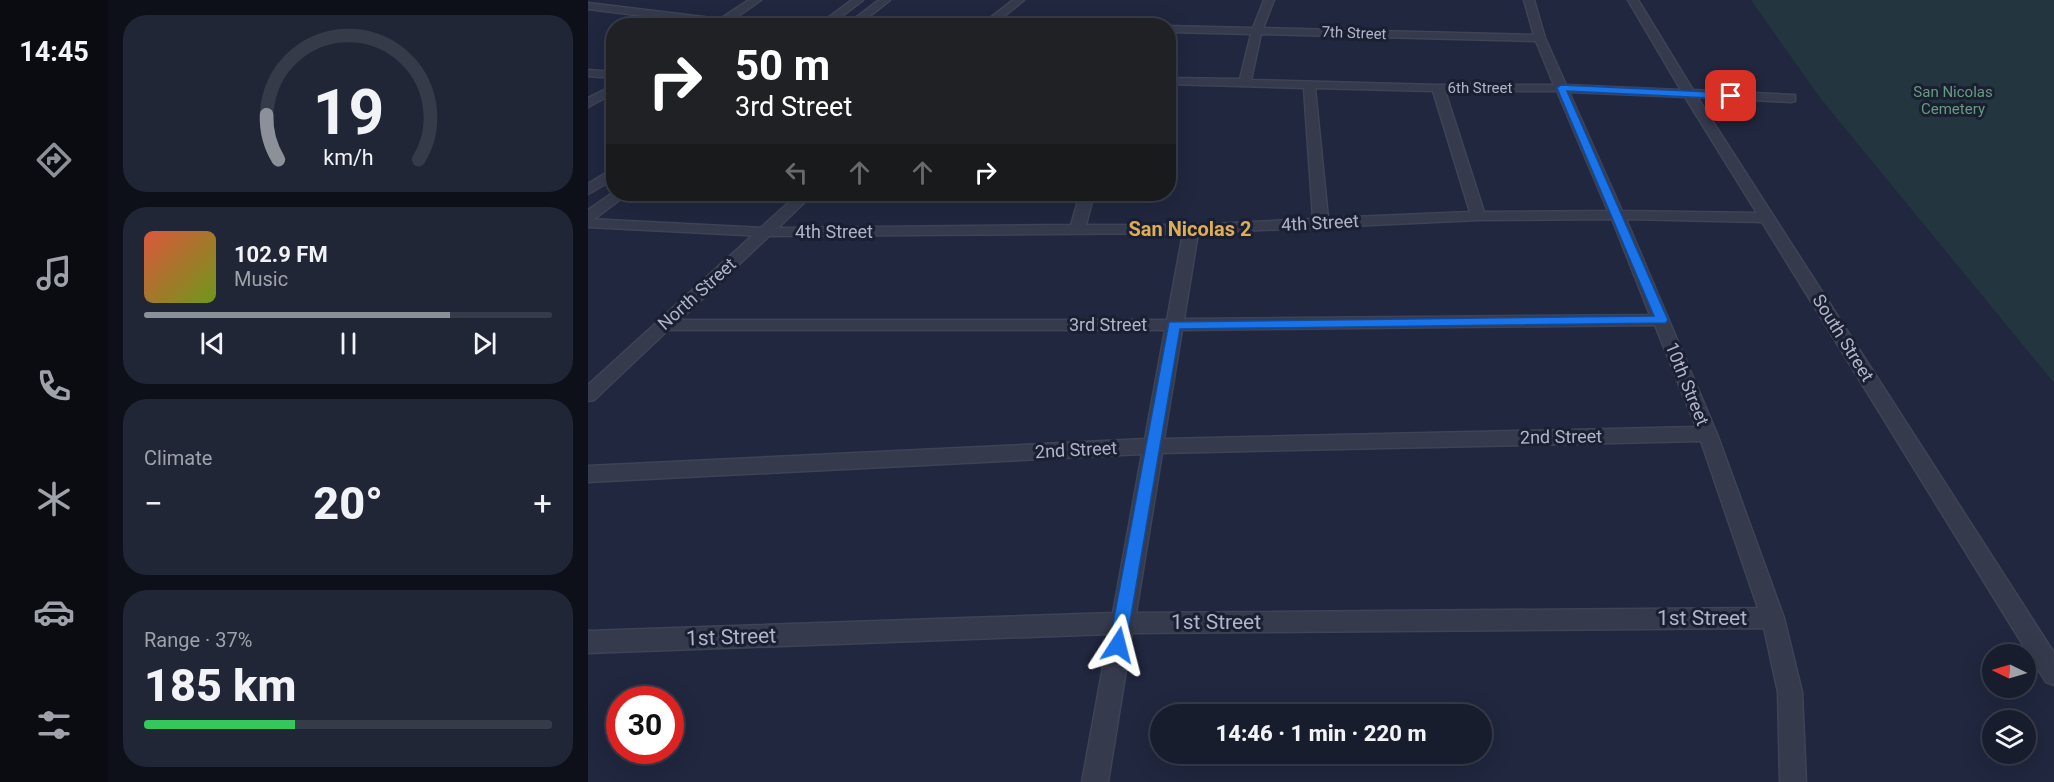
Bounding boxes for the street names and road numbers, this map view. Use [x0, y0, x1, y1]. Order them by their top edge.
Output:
street label: 7th Street [1321, 23, 1387, 43]
street label: 6th Street [1448, 79, 1513, 97]
street label: 4th Street [1281, 210, 1360, 235]
street label: 4th Street [795, 221, 873, 242]
street label: North Street [653, 253, 740, 334]
street label: South Street [1808, 290, 1879, 385]
street label: 3rd Street [1069, 314, 1147, 335]
street label: 10th Street [1661, 339, 1714, 429]
street label: 2nd Street [1520, 425, 1602, 448]
street label: 2nd Street [1034, 437, 1118, 462]
street label: 1st Street [1657, 606, 1747, 630]
street label: 1st Street [1171, 610, 1261, 634]
street label: 1st Street [686, 623, 777, 651]

